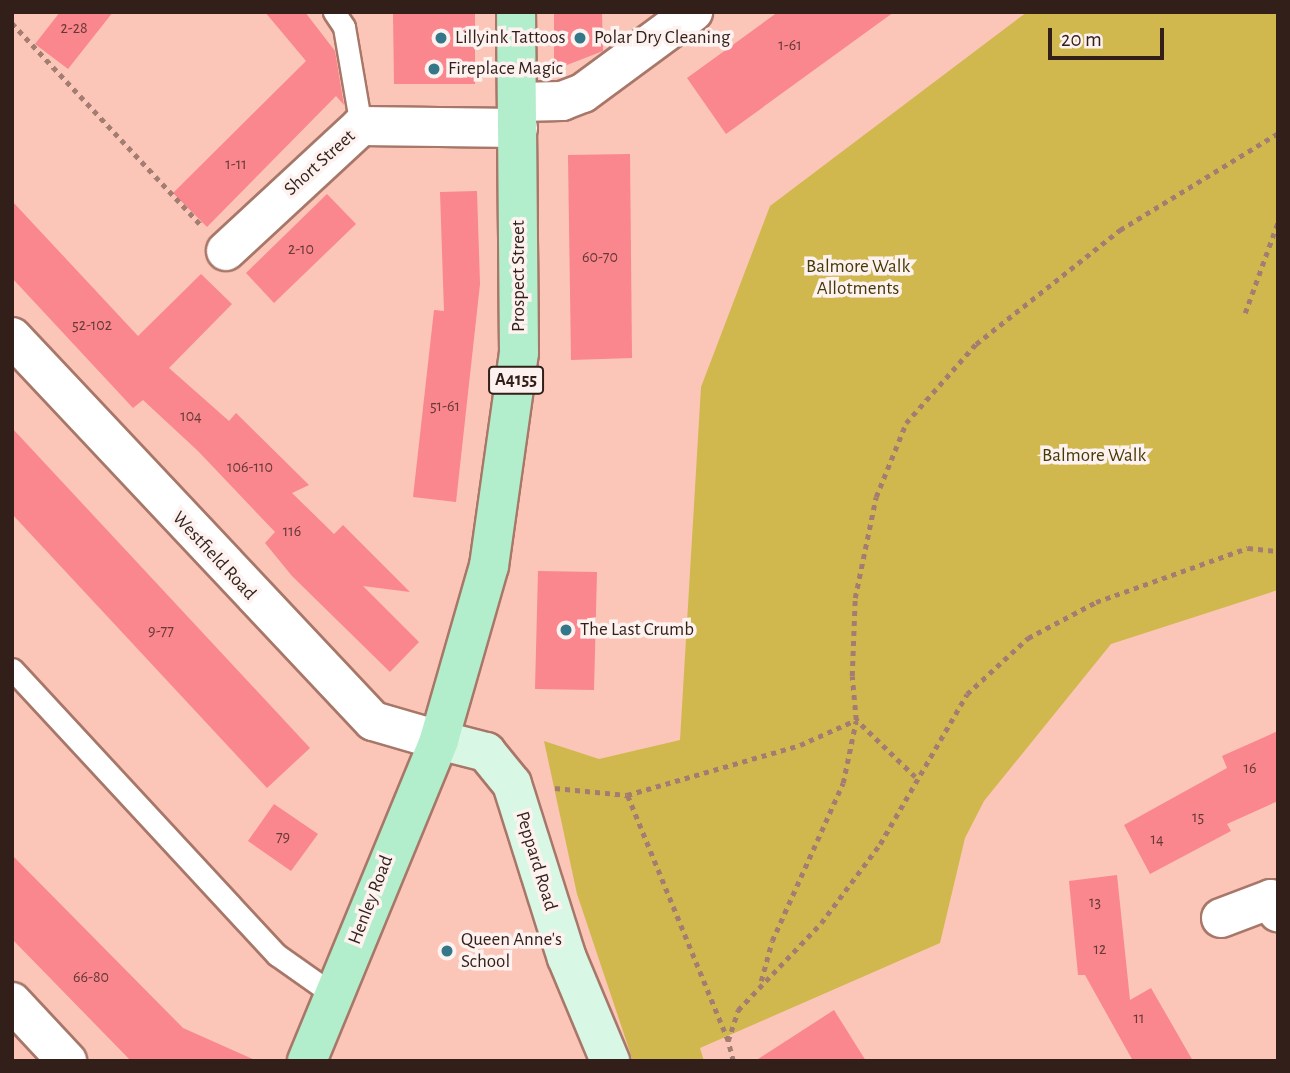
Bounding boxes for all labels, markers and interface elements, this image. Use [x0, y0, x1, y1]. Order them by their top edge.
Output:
scale bar [1052, 14, 1168, 58]
house number: 2-28 [60, 18, 88, 38]
place label: Lillyink Tattoos [455, 27, 566, 49]
place label: Polar Dry Cleaning [594, 27, 730, 49]
text: 20 m [1061, 29, 1102, 50]
marker: Lillyink Tattoos [433, 30, 449, 46]
marker: Polar Dry Cleaning [572, 30, 588, 46]
house number: 1-61 [778, 35, 802, 55]
place label: Fireplace Magic [448, 58, 563, 80]
marker: Fireplace Magic [426, 61, 442, 77]
street label: Short Street [280, 125, 360, 201]
house number: 1-11 [225, 154, 247, 174]
street label: Prospect Street [508, 220, 530, 332]
house number: 2-10 [288, 239, 314, 259]
house number: 60-70 [582, 247, 618, 267]
park label: Balmore Walk Allotments [806, 256, 910, 300]
house number: 52-102 [72, 315, 112, 335]
road number: A4155 [488, 366, 544, 394]
house number: 51-61 [430, 396, 460, 416]
house number: 104 [180, 406, 202, 426]
park label: Balmore Walk [1042, 445, 1146, 467]
house number: 106-110 [227, 457, 273, 477]
street label: Westfield Road [167, 507, 261, 605]
house number: 116 [283, 521, 301, 541]
place label: The Last Crumb [580, 619, 694, 641]
house number: 9-77 [148, 621, 174, 641]
marker: The Last Crumb [558, 622, 574, 638]
house number: 16 [1243, 758, 1257, 778]
house number: 15 [1192, 807, 1204, 827]
street label: Peppard Road [510, 809, 562, 913]
house number: 79 [276, 827, 290, 847]
house number: 14 [1150, 829, 1164, 849]
street label: Henley Road [344, 852, 398, 948]
house number: 13 [1089, 892, 1101, 912]
place label: Queen Anne's School [461, 929, 562, 973]
house number: 12 [1094, 939, 1106, 959]
marker: Queen Anne's School [439, 943, 455, 959]
house number: 66-80 [73, 967, 109, 987]
house number: 11 [1133, 1008, 1145, 1028]

